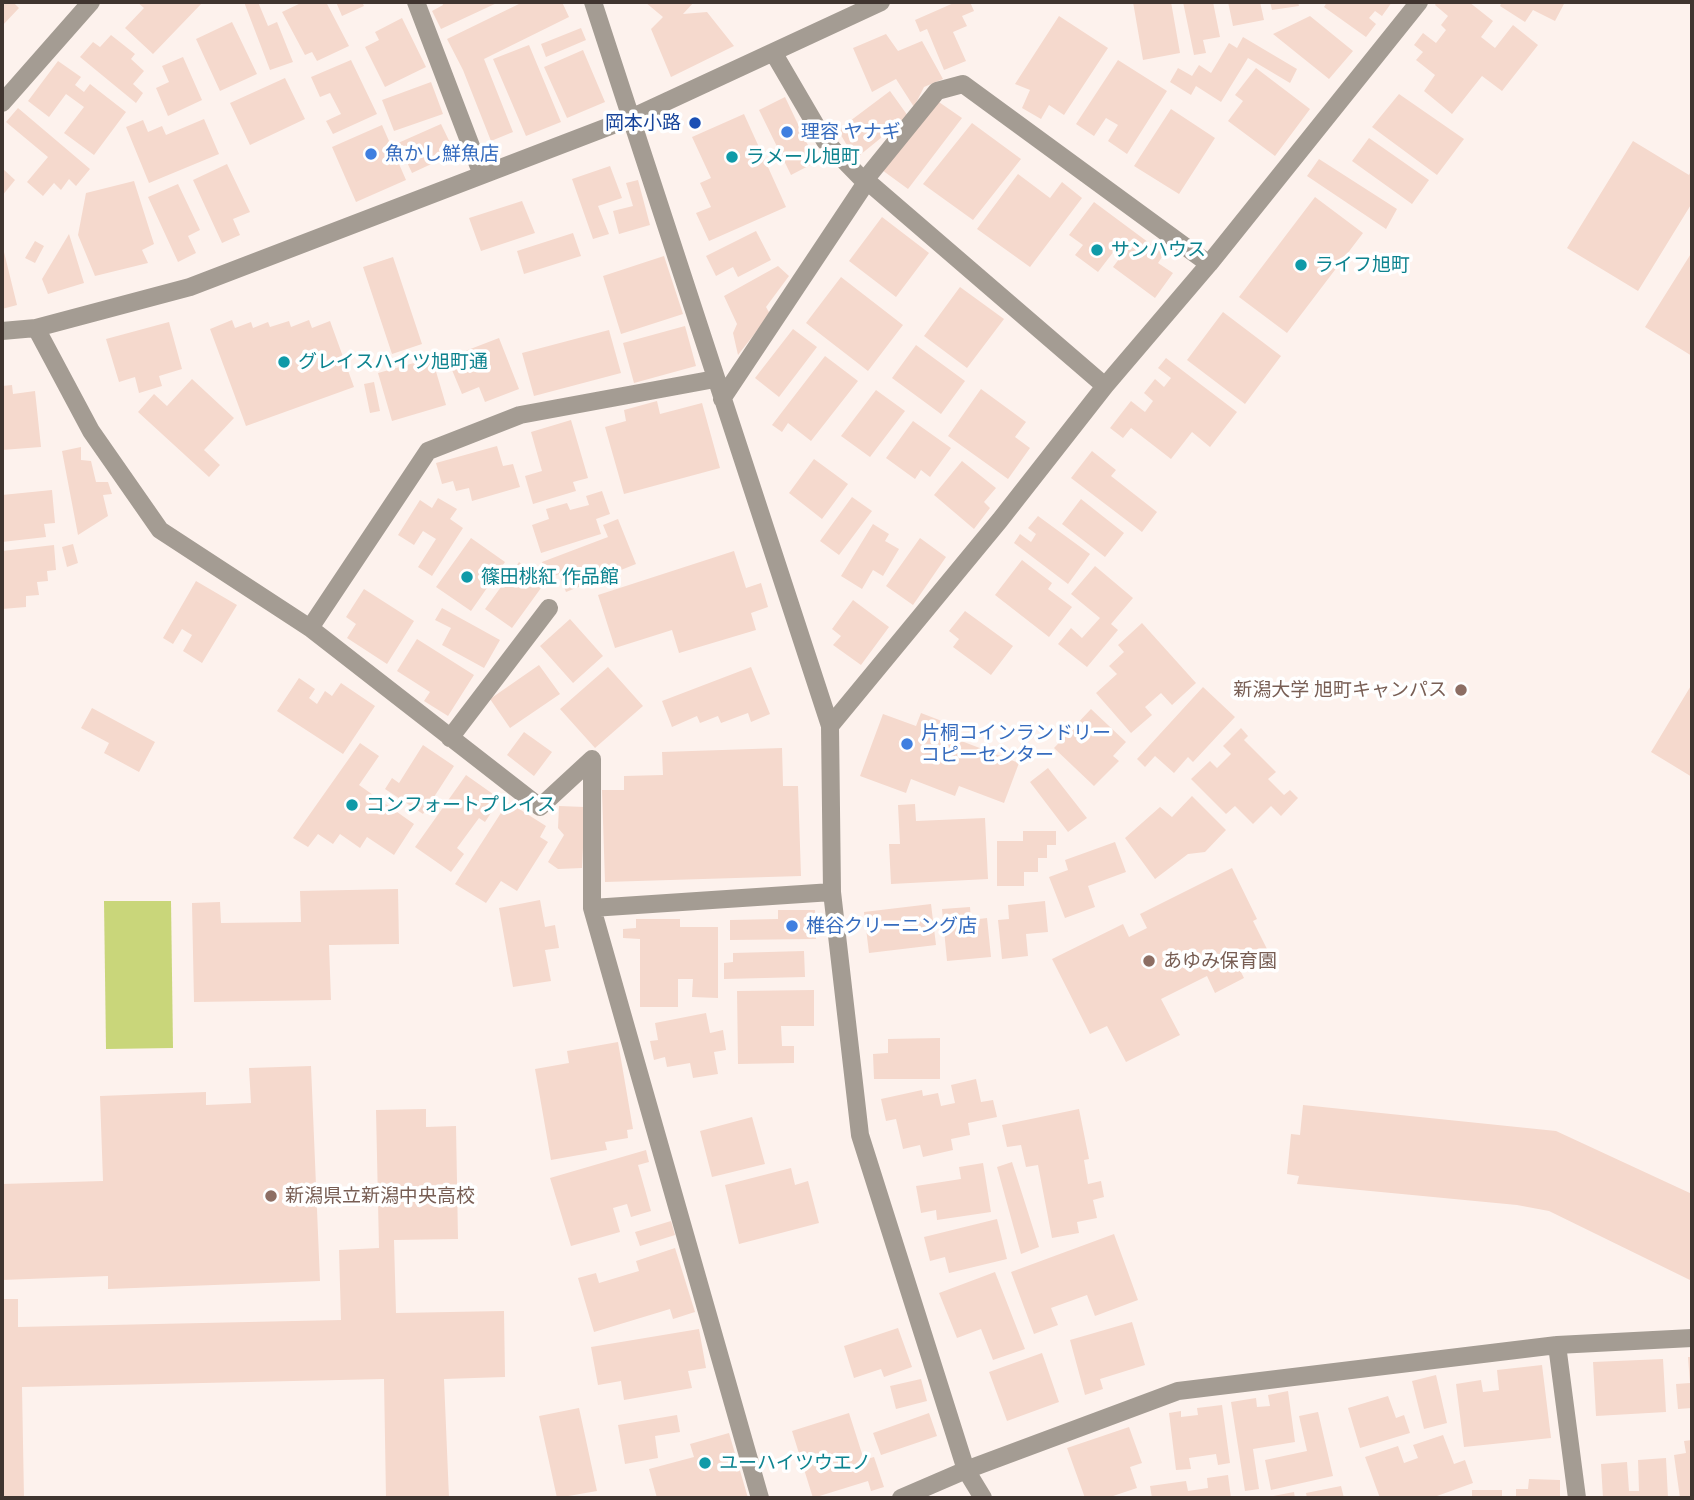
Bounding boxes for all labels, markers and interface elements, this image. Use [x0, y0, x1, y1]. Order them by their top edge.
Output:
place label: 岡本小路 [605, 112, 681, 134]
marker: 岡本小路 [687, 115, 703, 131]
place label: 理容 ヤナギ [801, 121, 901, 143]
marker: 理容 ヤナギ [779, 124, 795, 140]
place label: 魚かし鮮魚店 [385, 143, 499, 165]
marker: 魚かし鮮魚店 [363, 146, 379, 162]
place label: ラメール旭町 [746, 146, 860, 168]
marker: ラメール旭町 [724, 149, 740, 165]
place label: サンハウス [1111, 239, 1206, 261]
marker: サンハウス [1089, 242, 1105, 258]
place label: ライフ旭町 [1315, 254, 1410, 276]
marker: ライフ旭町 [1293, 257, 1309, 273]
place label: グレイスハイツ旭町通 [298, 351, 488, 373]
marker: グレイスハイツ旭町通 [276, 354, 292, 370]
place label: 篠田桃紅 作品館 [481, 566, 619, 588]
marker: 篠田桃紅 作品館 [459, 569, 475, 585]
place label: 新潟大学 旭町キャンパス [1233, 679, 1447, 701]
marker: 新潟大学 旭町キャンパス [1453, 682, 1469, 698]
place label: 片桐コインランドリー コピーセンター [921, 722, 1111, 766]
marker: 片桐コインランドリー コピーセンター [899, 736, 915, 752]
place label: コンフォートプレイス [366, 794, 556, 816]
marker: コンフォートプレイス [344, 797, 360, 813]
place label: 椎谷クリーニング店 [806, 915, 977, 937]
marker: 椎谷クリーニング店 [784, 918, 800, 934]
place label: あゆみ保育園 [1163, 950, 1277, 972]
marker: あゆみ保育園 [1141, 953, 1157, 969]
place label: 新潟県立新潟中央高校 [285, 1185, 475, 1207]
marker: 新潟県立新潟中央高校 [263, 1188, 279, 1204]
place label: ユーハイツウエノ [719, 1452, 871, 1474]
marker: ユーハイツウエノ [697, 1455, 713, 1471]

